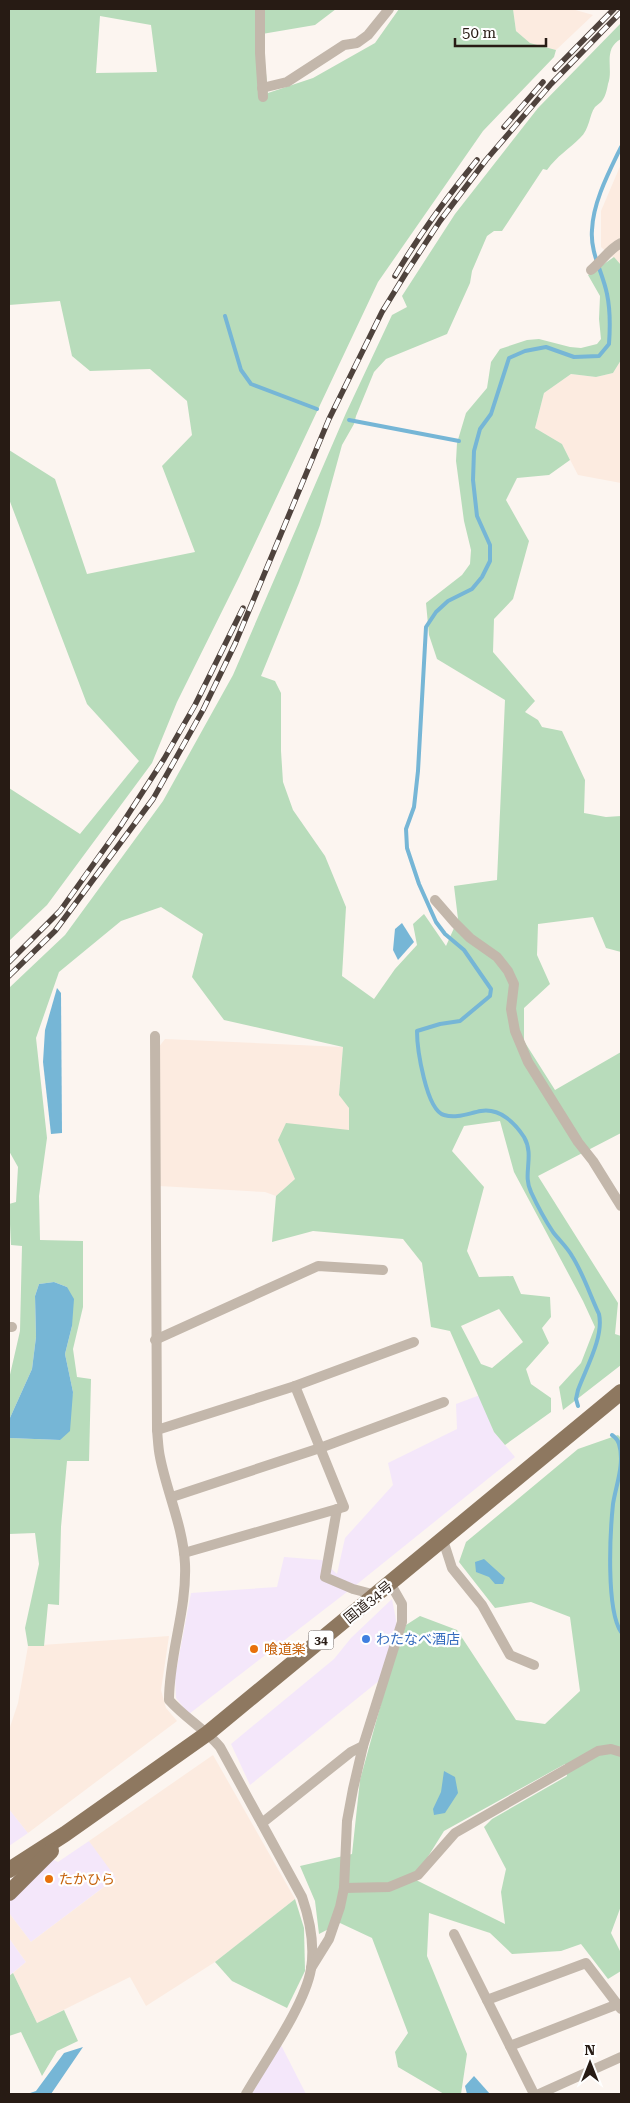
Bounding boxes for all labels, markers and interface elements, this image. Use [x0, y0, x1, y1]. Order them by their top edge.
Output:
scale bar [455, 15, 546, 47]
text: 50 m [462, 24, 497, 42]
street label: 国道34号 [341, 1578, 395, 1626]
road number: 34 [308, 1630, 334, 1650]
place label: わたなべ酒店 [376, 1631, 460, 1647]
marker: わたなべ酒店 [360, 1633, 372, 1645]
place label: 喰道楽 [264, 1641, 306, 1657]
marker: 喰道楽 [248, 1643, 260, 1655]
place label: たかひら [59, 1871, 115, 1887]
marker: たかひら [43, 1873, 55, 1885]
north arrow [565, 2038, 615, 2088]
text: N [585, 2042, 596, 2058]

